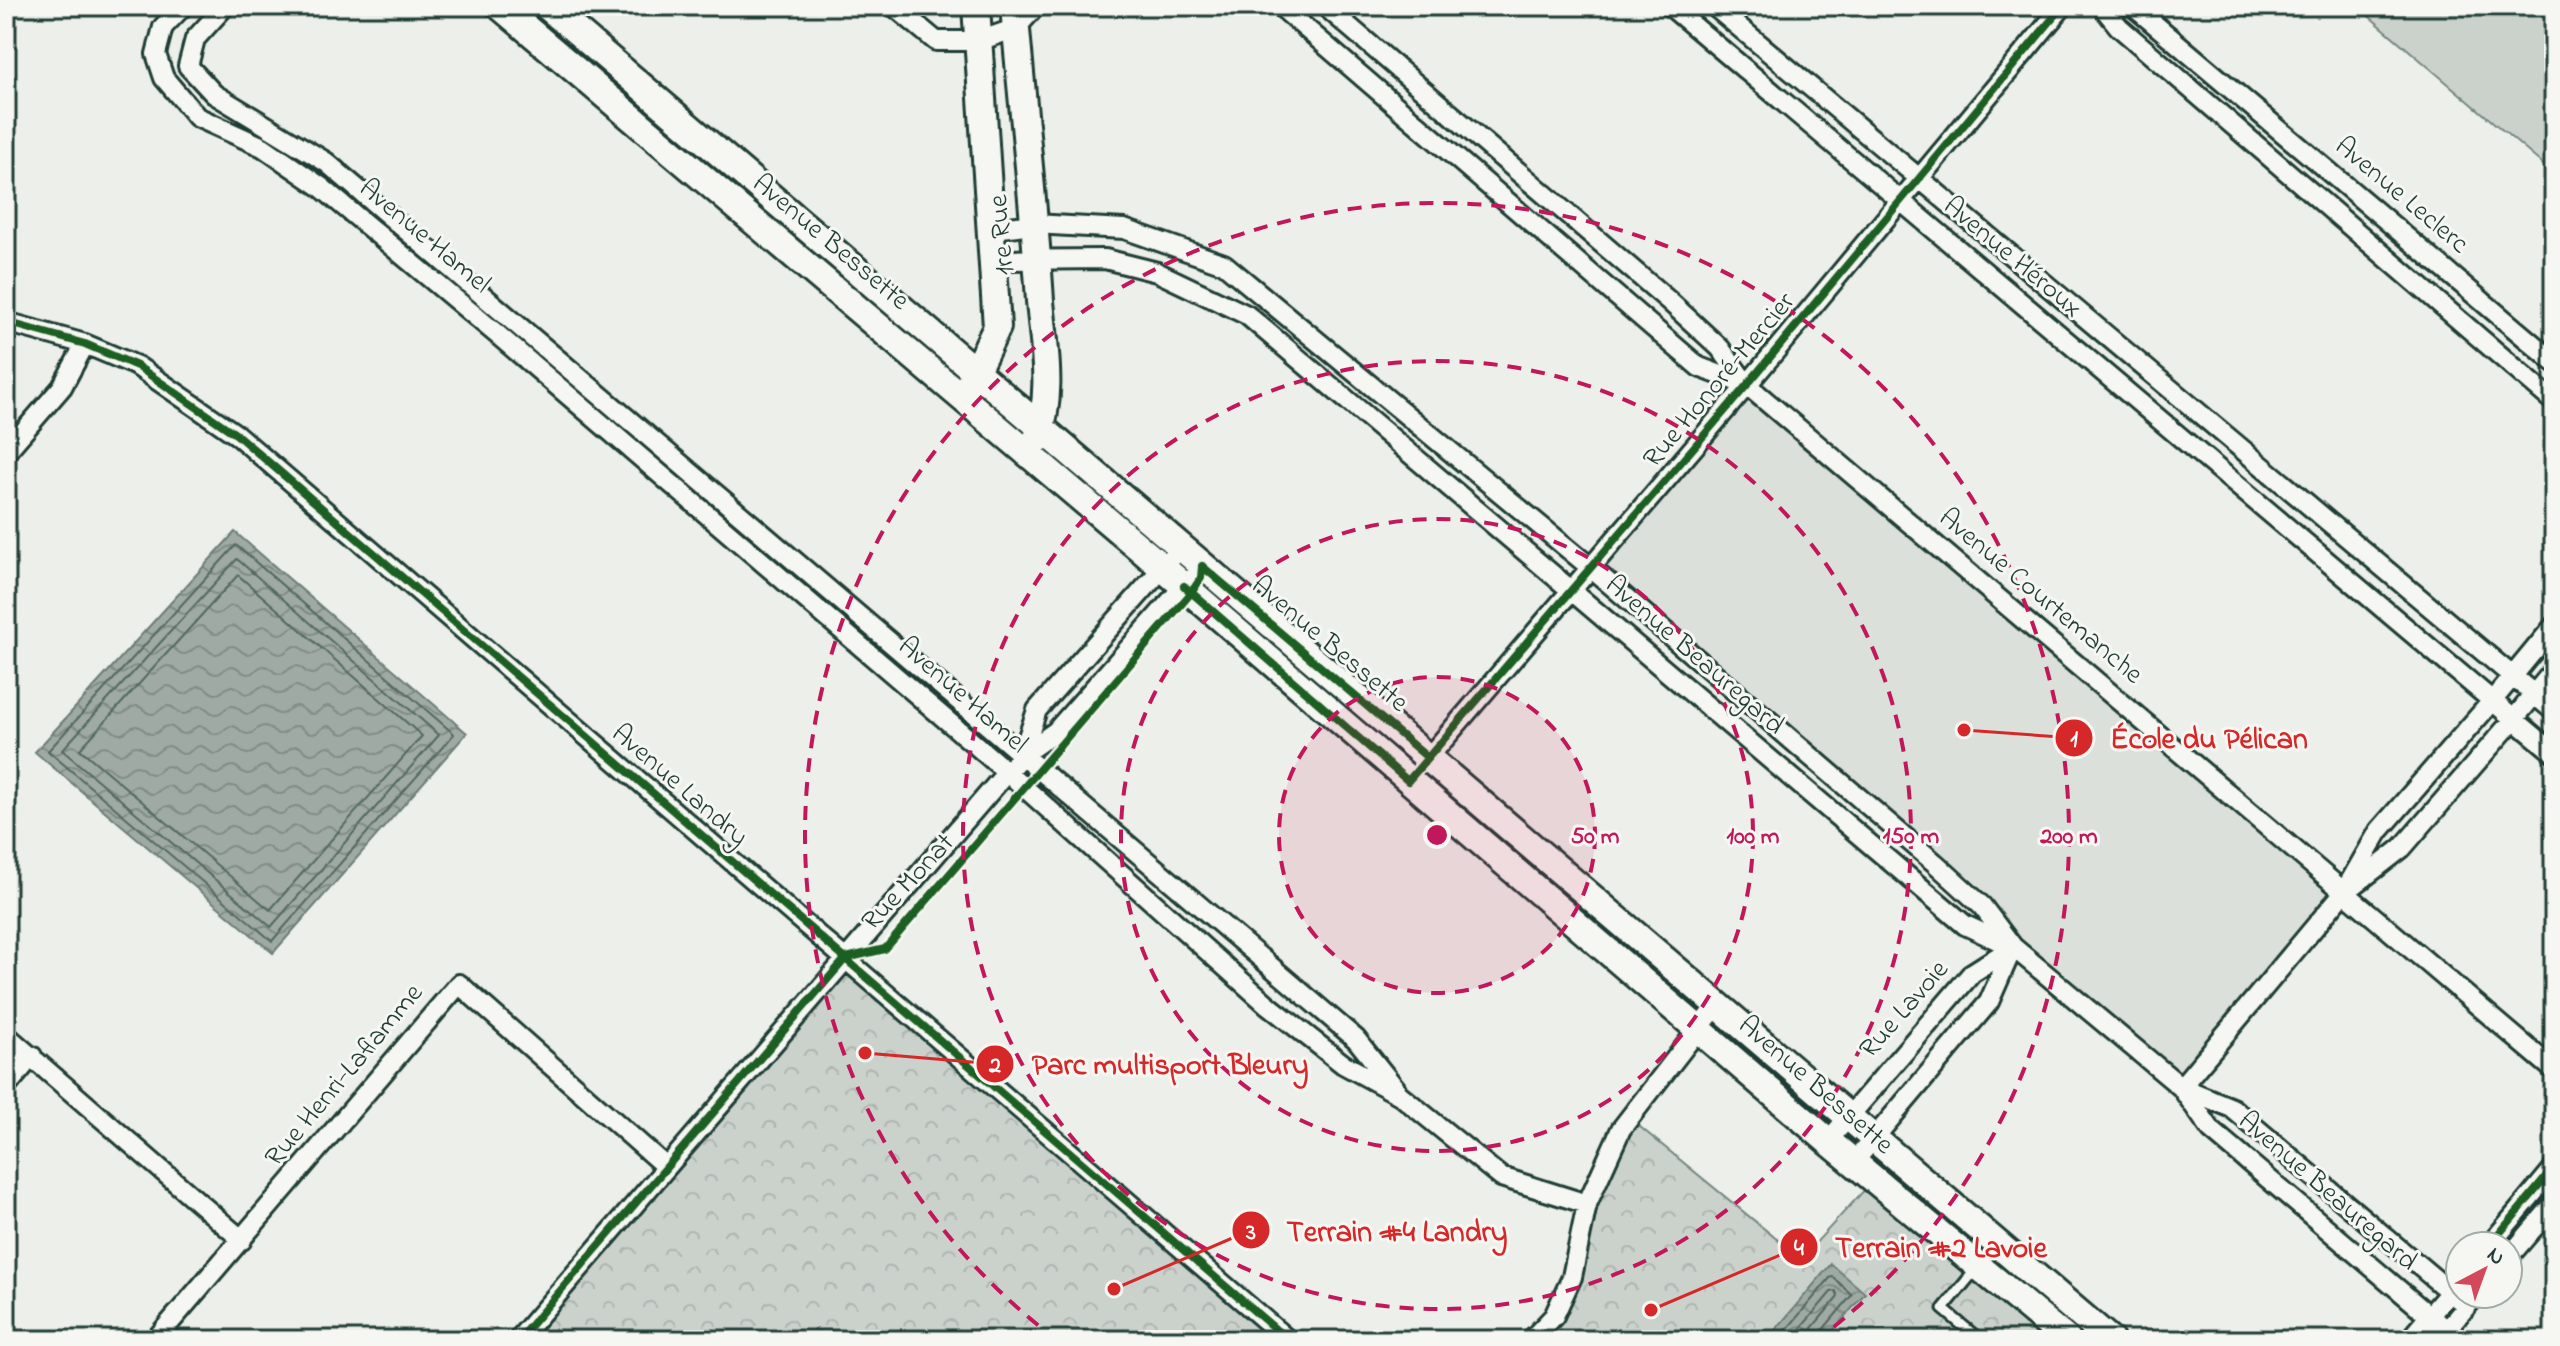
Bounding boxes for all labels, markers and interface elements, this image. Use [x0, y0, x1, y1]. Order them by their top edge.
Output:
street label: Avenue Leclerc [2325, 127, 2478, 265]
street label: Avenue Bessette [742, 165, 918, 322]
street label: Avenue Hamel [349, 170, 499, 304]
street label: Avenue Héroux [1933, 187, 2091, 329]
street label: 1re Rue [979, 192, 1027, 277]
street label: Rue Honoré-Mercier [1634, 284, 1806, 478]
street label: Avenue Courtemanche [1929, 499, 2152, 695]
street label: Avenue Beauregard [1595, 566, 1793, 746]
street label: Avenue Bessette [1241, 567, 1417, 724]
street label: Avenue Hamel [888, 628, 1036, 764]
callout: École du Pélican [2054, 711, 2323, 765]
street label: Avenue Landry [601, 715, 757, 857]
text: École du Pélican [2110, 719, 2308, 763]
text: 1 [2070, 723, 2078, 758]
text: 50 m [1571, 820, 1620, 855]
text: 100 m [1727, 820, 1780, 855]
text: 150 m [1883, 820, 1940, 855]
text: 200 m [2039, 820, 2098, 855]
centre of rings [1423, 821, 1451, 849]
street label: Rue Monat [853, 825, 965, 941]
street label: Rue Lavoie [1850, 951, 1960, 1069]
street label: Rue Henri-Laflamme [256, 975, 434, 1177]
street label: Avenue Bessette [1728, 1007, 1902, 1166]
callout: Parc multisport Bleury [975, 1037, 1324, 1091]
text: Parc multisport Bleury [1032, 1045, 1308, 1089]
text: 2 [988, 1049, 1001, 1084]
street label: Avenue Beauregard [2228, 1102, 2426, 1282]
callout: Terrain #4 Landry [1231, 1203, 1524, 1257]
text: Terrain #4 Landry [1287, 1212, 1507, 1256]
text: 3 [1245, 1216, 1256, 1251]
callout: Terrain #2 Lavoie [1779, 1220, 2063, 1274]
text: Terrain #2 Lavoie [1835, 1228, 2049, 1272]
north arrow [2444, 1230, 2524, 1310]
text: 4 [1794, 1232, 1804, 1267]
text: N [2479, 1240, 2511, 1274]

